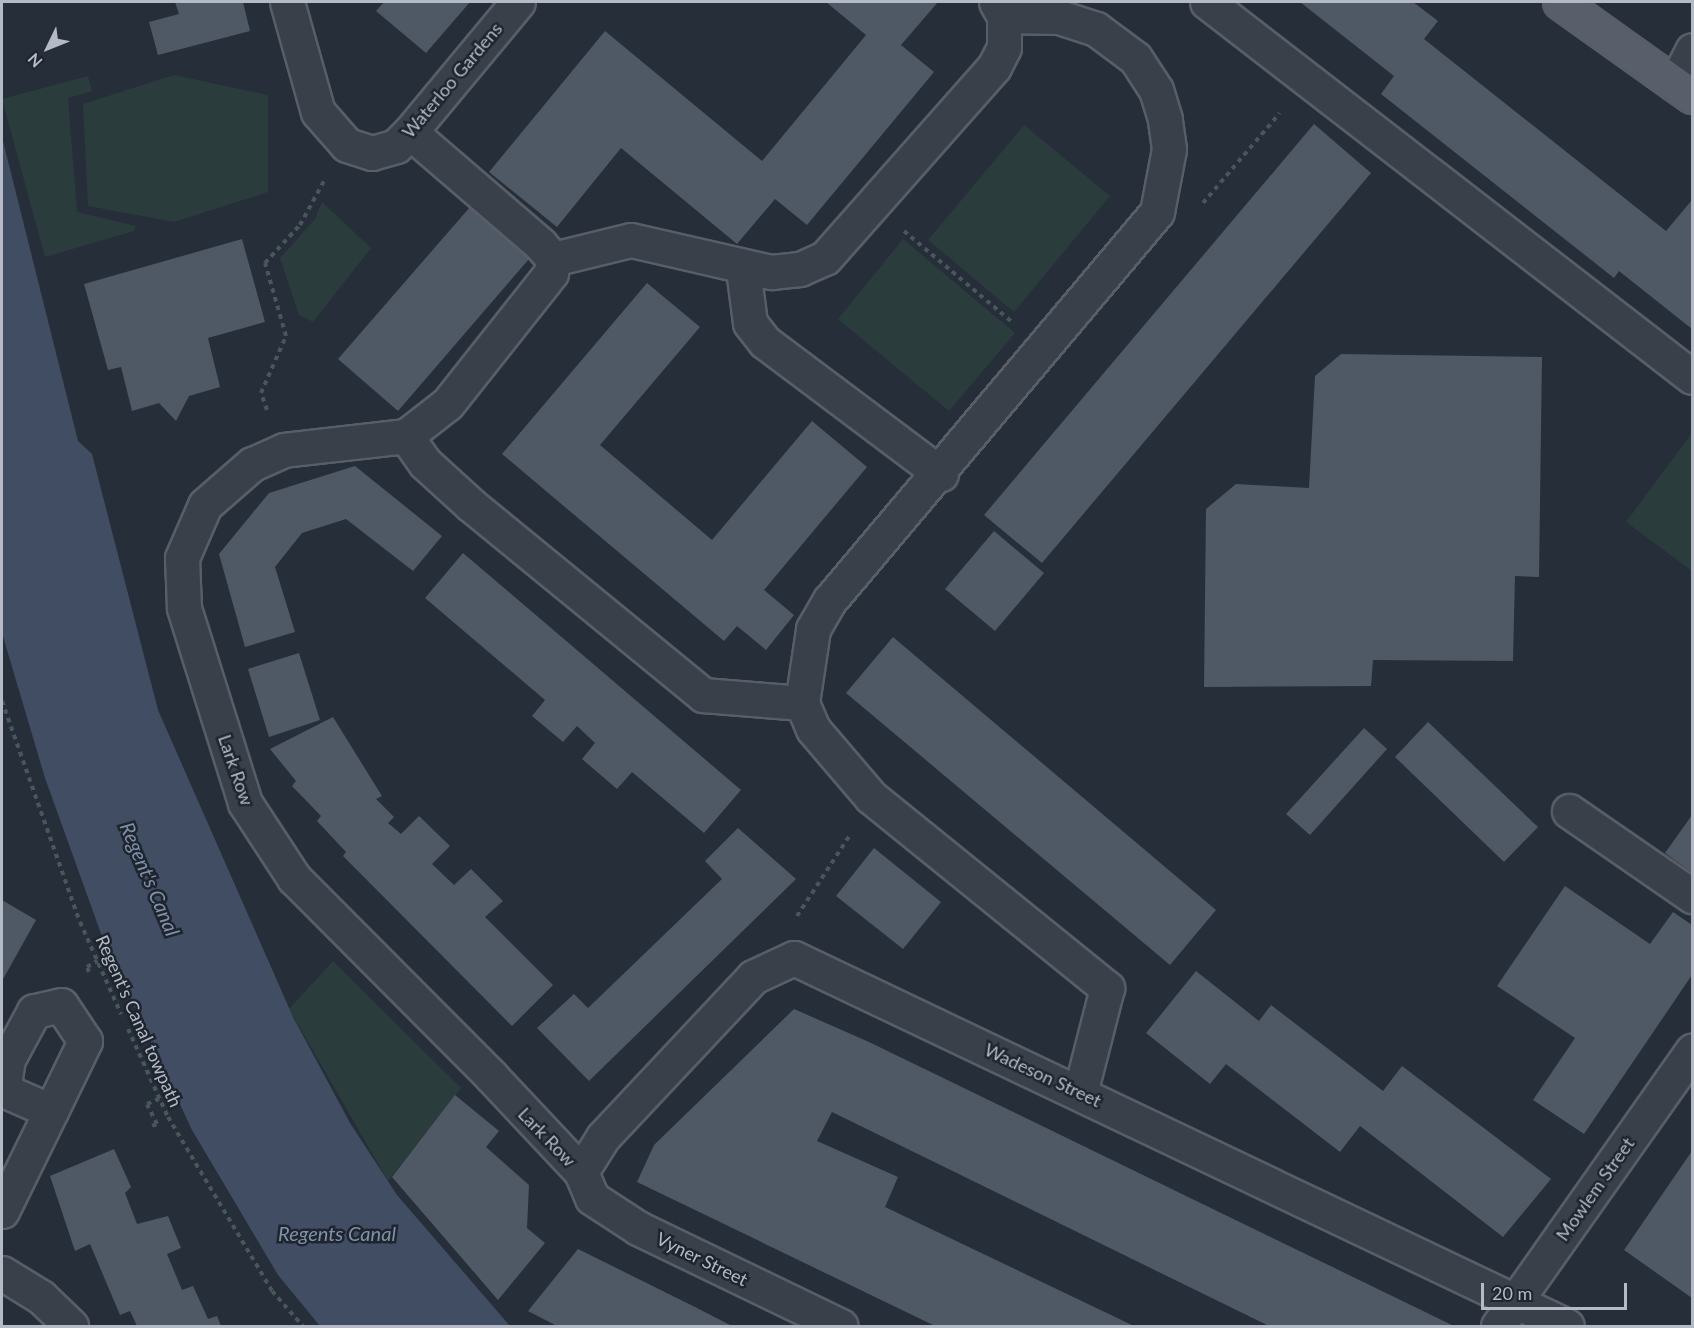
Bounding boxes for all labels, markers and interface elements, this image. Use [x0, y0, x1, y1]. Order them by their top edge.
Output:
north arrow [18, 18, 78, 78]
street label: Waterloo Gardens [397, 18, 507, 142]
text: N [23, 50, 46, 72]
street label: Lark Row [214, 732, 258, 808]
water label: Regent's Canal [115, 818, 185, 940]
street label: Regent's Canal towpath [91, 932, 187, 1110]
street label: Wadeson Street [981, 1039, 1105, 1111]
street label: Lark Row [514, 1103, 580, 1171]
street label: Mowlem Street [1551, 1133, 1639, 1245]
water label: Regents Canal [278, 1221, 396, 1245]
street label: Vyner Street [653, 1228, 751, 1290]
scale bar [1484, 1271, 1630, 1309]
text: 20 m [1492, 1282, 1532, 1304]

